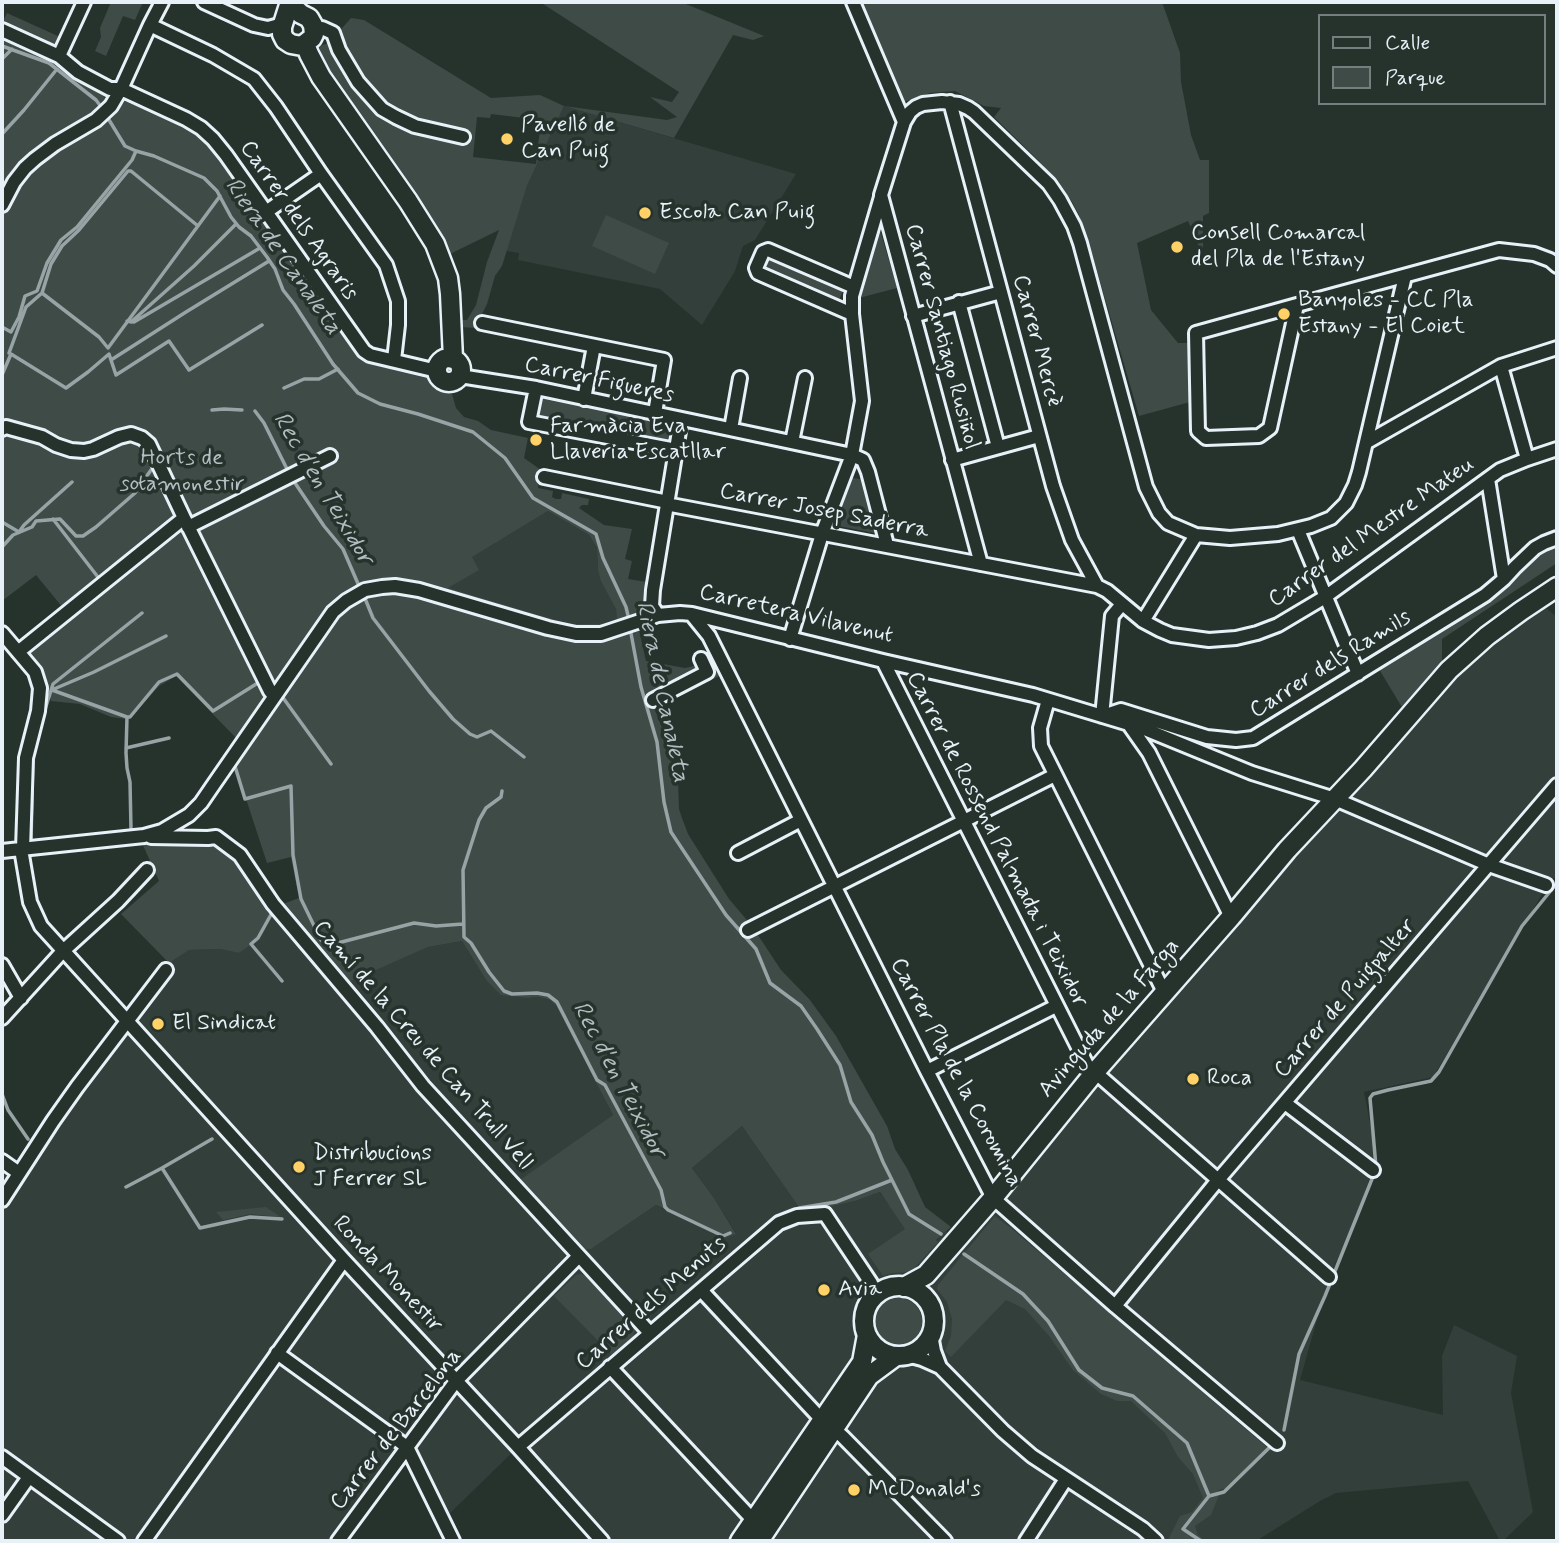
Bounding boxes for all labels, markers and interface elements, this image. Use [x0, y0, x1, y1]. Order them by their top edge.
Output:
legend [1318, 14, 1545, 105]
text: Calle [1385, 29, 1430, 57]
text: Parque [1385, 64, 1445, 92]
place label: Pavelló de Can Puig [521, 112, 616, 166]
marker: Pavelló de Can Puig [499, 131, 515, 147]
street label: Carrer dels Agraris [233, 136, 363, 306]
water label: Riera de Canaleta [217, 173, 347, 341]
place label: Escola Can Puig [659, 199, 815, 227]
marker: Escola Can Puig [637, 205, 653, 221]
place label: Consell Comarcal del Pla de l'Estany [1191, 220, 1365, 274]
street label: Carrer Santiago Rusiñol [898, 221, 984, 453]
marker: Consell Comarcal del Pla de l'Estany [1169, 239, 1185, 255]
street label: Carrer Mercè [1005, 272, 1067, 410]
place label: Banyoles - CC Pla Estany - El Coiet [1298, 287, 1474, 341]
marker: Banyoles - CC Pla Estany - El Coiet [1276, 306, 1292, 322]
street label: Carrer Figueres [522, 352, 676, 410]
water label: Rec d'en Teixidor [265, 408, 379, 570]
place label: Farmàcia Eva Llaveria Escatllar [550, 413, 726, 467]
marker: Farmàcia Eva Llaveria Escatllar [528, 432, 544, 448]
park label: Horts de sotamonestir [119, 445, 245, 499]
street label: Carrer del Mestre Mateu [1264, 451, 1480, 615]
street label: Carrer Josep Saderra [717, 478, 931, 546]
street label: Carretera Vilavenut [696, 579, 896, 651]
water label: Riera de Canaleta [628, 599, 694, 785]
street label: Carrer dels Ramils [1245, 604, 1417, 726]
street label: Carrer de Rossend Palmada i Teixidor [899, 668, 1093, 1012]
street label: Carrer de Puigpalter [1269, 914, 1423, 1084]
street label: Camí de la Creu de Can Trull Vell [306, 916, 538, 1176]
street label: Avinguda de la Farga [1033, 934, 1187, 1104]
street label: Carrer Pla de la Coromina [883, 954, 1027, 1192]
water label: Rec d'en Teixidor [565, 997, 671, 1163]
place label: El Sindicat [172, 1010, 276, 1038]
marker: El Sindicat [150, 1016, 166, 1032]
place label: Roca [1207, 1065, 1252, 1093]
marker: Roca [1185, 1071, 1201, 1087]
place label: Distribucions J Ferrer SL [313, 1140, 432, 1194]
marker: Distribucions J Ferrer SL [291, 1159, 307, 1175]
street label: Ronda Monestir [326, 1211, 448, 1339]
street label: Carrer dels Menuts [571, 1231, 733, 1377]
place label: Avia [838, 1276, 882, 1304]
marker: Avia [816, 1282, 832, 1298]
street label: Carrer de Barcelona [325, 1344, 469, 1516]
place label: McDonald's [868, 1476, 981, 1504]
marker: McDonald's [846, 1482, 862, 1498]

